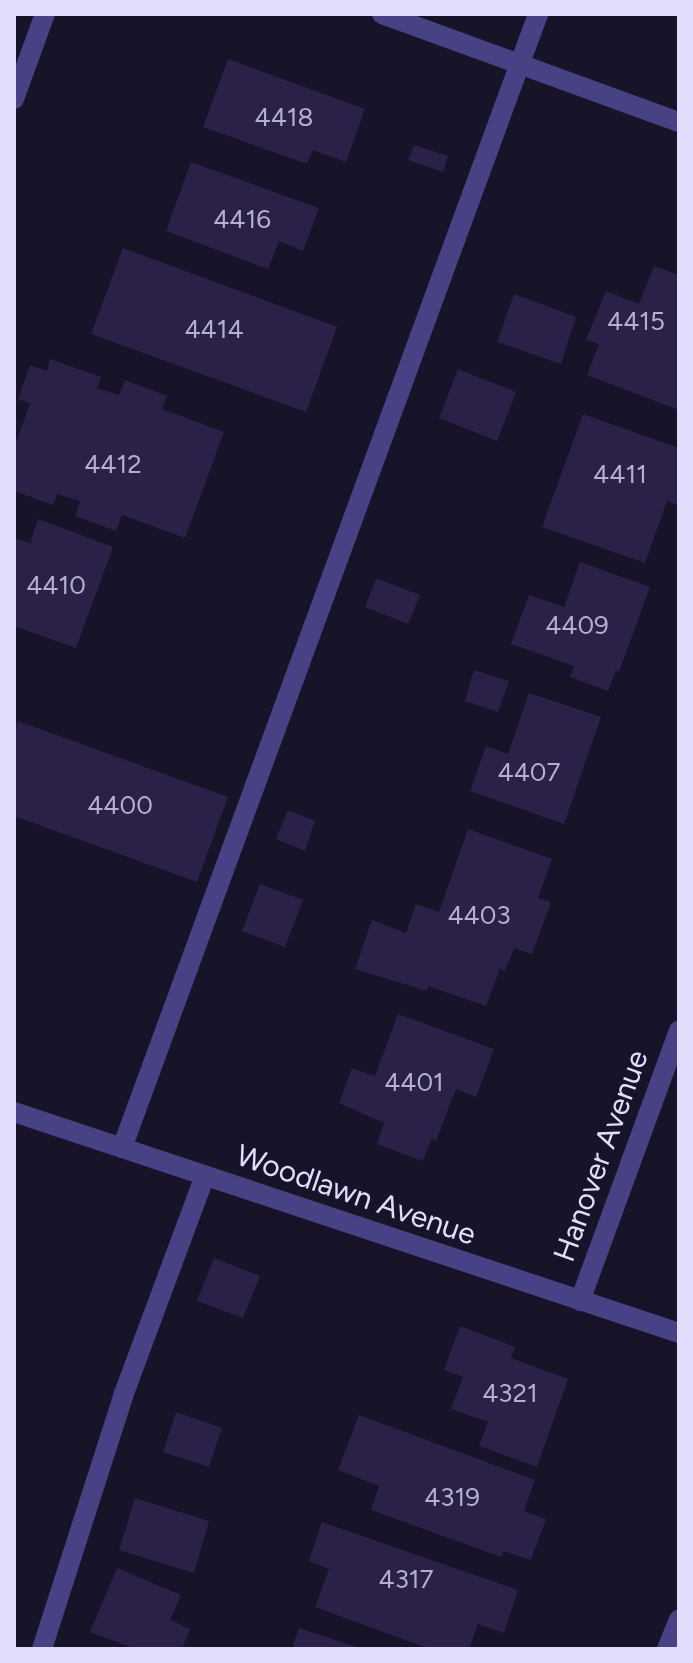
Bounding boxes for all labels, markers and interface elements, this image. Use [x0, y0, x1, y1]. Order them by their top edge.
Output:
house number: 4418 [255, 102, 313, 134]
house number: 4416 [213, 204, 271, 236]
house number: 4415 [607, 306, 665, 338]
house number: 4414 [184, 314, 244, 346]
house number: 4412 [84, 449, 142, 481]
house number: 4411 [593, 459, 647, 491]
house number: 4410 [26, 570, 86, 602]
house number: 4409 [545, 610, 609, 642]
house number: 4407 [498, 757, 560, 789]
house number: 4400 [87, 790, 153, 822]
house number: 4403 [447, 900, 511, 932]
street label: Hanover Avenue [546, 1045, 656, 1267]
house number: 4401 [384, 1067, 444, 1099]
street label: Woodlawn Avenue [232, 1137, 480, 1253]
house number: 4321 [482, 1378, 538, 1410]
house number: 4319 [424, 1482, 480, 1514]
house number: 4317 [379, 1564, 433, 1596]

